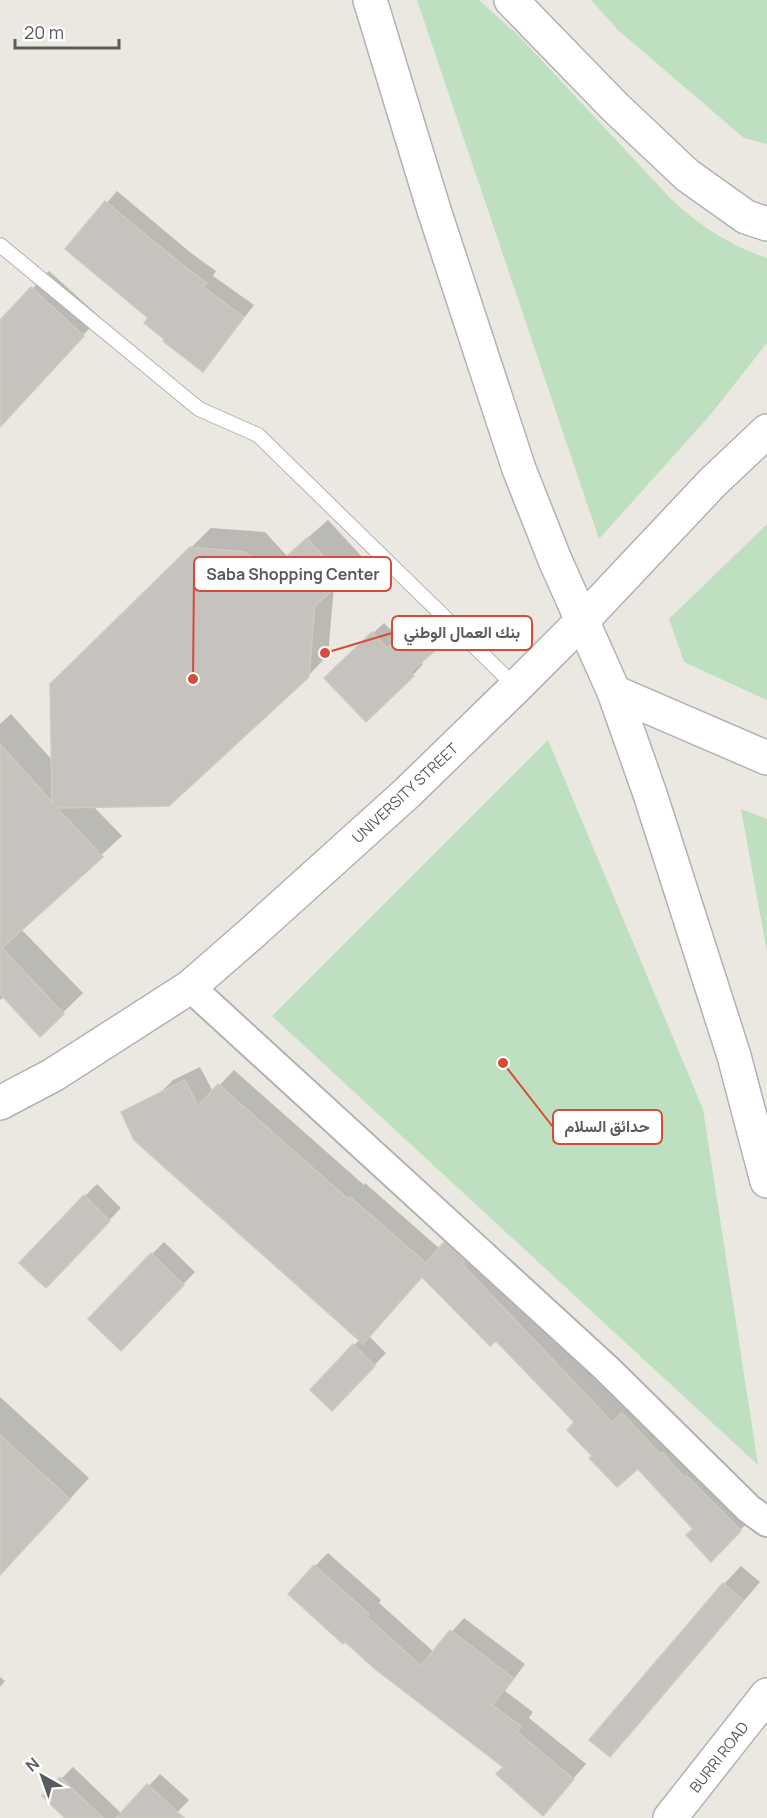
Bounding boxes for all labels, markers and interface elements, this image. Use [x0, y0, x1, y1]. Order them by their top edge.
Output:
scale bar [15, 12, 118, 50]
text: 20 m [24, 20, 64, 44]
callout: Saba Shopping Center [194, 557, 391, 591]
text: Saba Shopping Center [206, 563, 380, 585]
callout: بنك العمال الوطني [392, 616, 532, 650]
text: بنك العمال الوطني [404, 621, 520, 646]
street label: UNIVERSITY STREET [347, 738, 463, 848]
callout: حدائق السلام [553, 1110, 662, 1144]
text: حدائق السلام [564, 1115, 650, 1137]
street label: BURRI ROAD [685, 1717, 753, 1797]
north arrow [12, 1746, 72, 1806]
text: N [21, 1752, 44, 1777]

